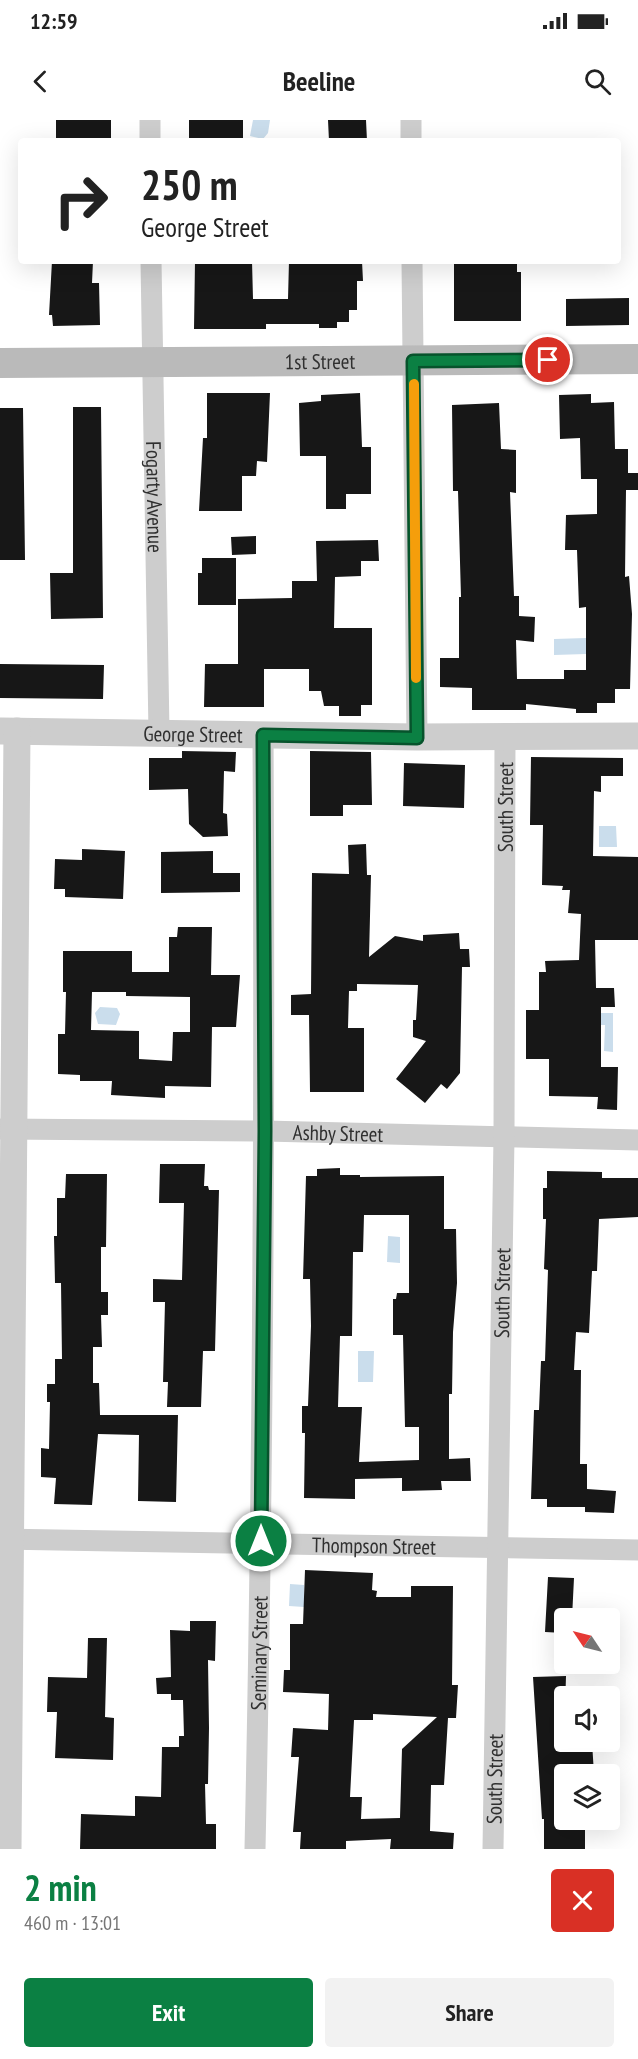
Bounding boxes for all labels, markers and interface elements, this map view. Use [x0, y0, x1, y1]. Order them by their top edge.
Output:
text: 12:59 [30, 7, 78, 35]
text: Beeline [283, 64, 355, 98]
icon: back [24, 65, 57, 98]
icon: search [581, 65, 614, 98]
text: 250 m [141, 157, 238, 212]
icon: right [42, 162, 120, 240]
text: George Street [141, 210, 269, 244]
pin [522, 334, 573, 385]
icon: arrive [531, 343, 564, 376]
street label: 1st Street [285, 347, 355, 375]
street label: Fogarty Avenue [141, 441, 169, 553]
street label: George Street [143, 720, 243, 748]
street label: South Street [491, 762, 518, 852]
street label: Ashby Street [292, 1118, 384, 1147]
street label: South Street [487, 1248, 516, 1338]
position arrow [229, 1509, 293, 1573]
street label: Thompson Street [312, 1531, 436, 1560]
street label: Seminary Street [244, 1595, 273, 1711]
north arrow [554, 1608, 620, 1674]
map controls [554, 1608, 620, 1830]
button: sound [554, 1686, 620, 1752]
street label: South Street [480, 1733, 508, 1824]
button: layers [554, 1764, 620, 1830]
text: 2 min [24, 1864, 97, 1911]
button: close [551, 1869, 614, 1932]
text: 460 m · 13:01 [24, 1910, 121, 1936]
button: Exit [24, 1978, 313, 2047]
button: Share [325, 1978, 614, 2047]

